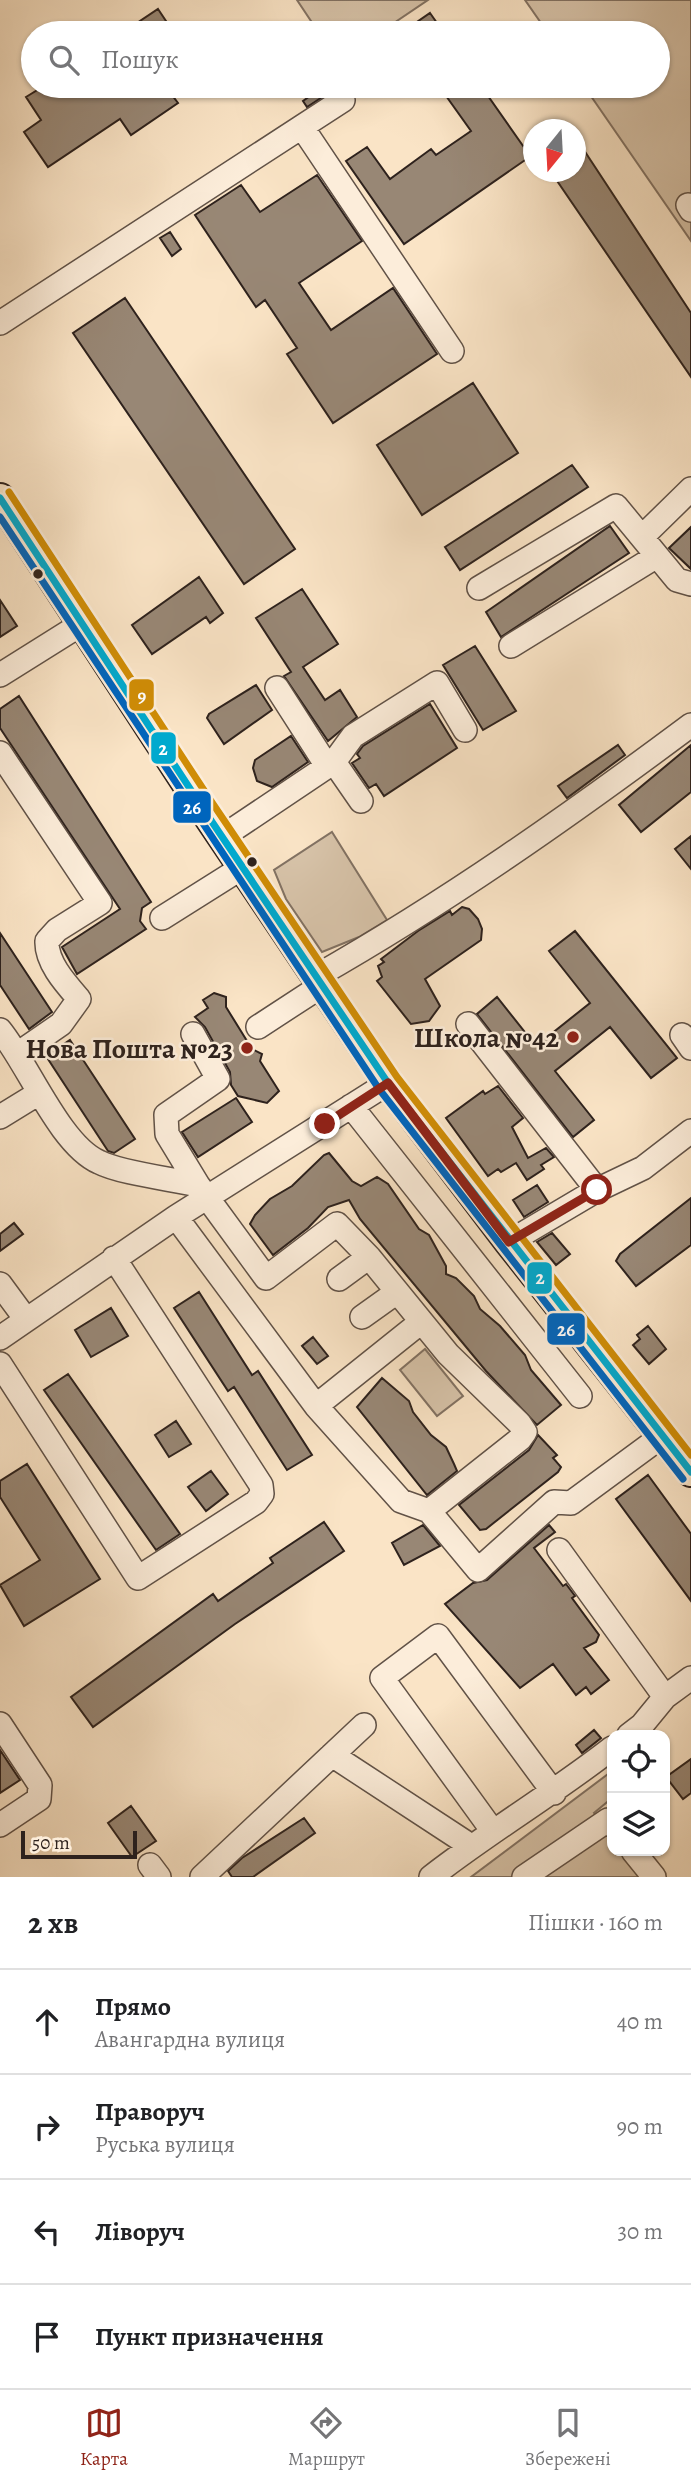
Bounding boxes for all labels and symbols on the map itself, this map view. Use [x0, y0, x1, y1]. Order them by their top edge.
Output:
north arrow [523, 119, 586, 182]
unlabelled marker [31, 567, 45, 581]
line badge: 9 [128, 678, 155, 712]
text: 9 [138, 683, 147, 709]
line badge: 2 [150, 731, 177, 765]
text: 2 [158, 736, 168, 762]
line badge: 26 [172, 790, 212, 824]
text: 26 [183, 795, 201, 821]
unlabelled marker [245, 855, 259, 869]
place label: Школа №42 [414, 1019, 559, 1057]
marker: Школа №42 [565, 1029, 581, 1045]
place label: Нова Пошта №23 [26, 1030, 233, 1068]
marker: Нова Пошта №23 [239, 1040, 255, 1056]
route end [309, 1108, 340, 1139]
route start [581, 1174, 612, 1205]
line badge: 2 [526, 1261, 553, 1295]
text: 2 [535, 1265, 545, 1291]
line badge: 26 [546, 1312, 586, 1346]
text: 26 [557, 1317, 575, 1343]
scale bar [21, 1828, 136, 1860]

